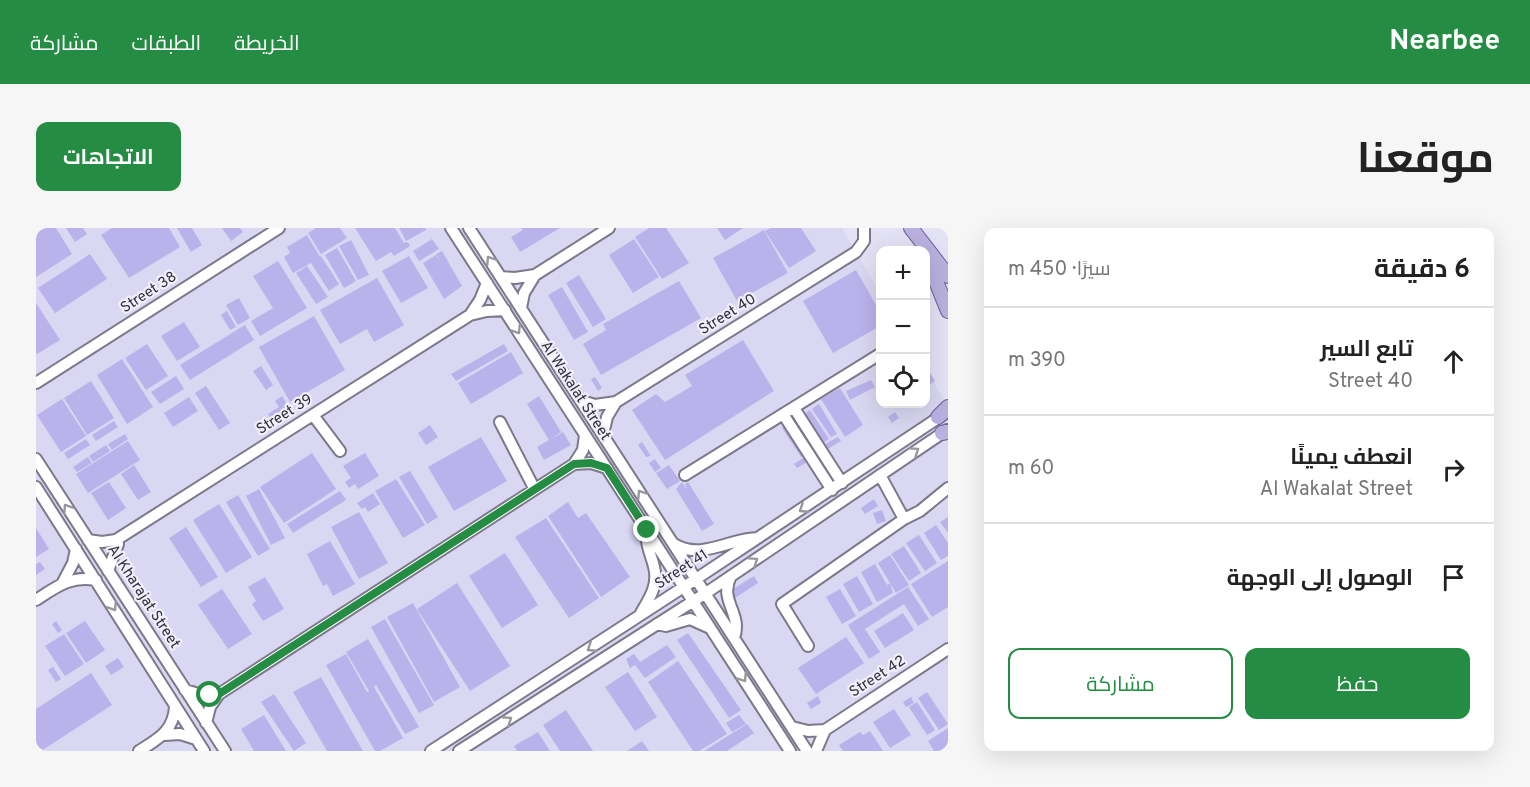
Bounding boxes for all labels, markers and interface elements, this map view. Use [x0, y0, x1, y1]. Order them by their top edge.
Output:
text: Nearbee [1389, 24, 1500, 60]
text: مشاركة [30, 31, 99, 58]
text: الطبقات [132, 31, 201, 58]
text: الخريطة [234, 31, 300, 58]
button: الاتجاهات [36, 122, 181, 191]
text: موقعنا [1357, 135, 1494, 188]
map controls [876, 246, 930, 408]
button: + [876, 246, 930, 300]
text: 6 دقيقة [1374, 254, 1470, 287]
one-way arrow [486, 255, 497, 266]
text: سيرًا · 450 m [1008, 257, 1111, 283]
street label: Street 38 [117, 268, 181, 318]
street label: Street 40 [696, 290, 760, 340]
button: − [876, 300, 930, 354]
one-way arrow [510, 324, 522, 334]
text: تابع السير [1320, 337, 1413, 364]
street label: Al Wakalat Street [536, 338, 614, 444]
icon: ahead [1437, 345, 1470, 378]
text: 390 m [1008, 348, 1066, 374]
button: locate [876, 354, 930, 408]
text: Street 40 [1328, 369, 1413, 395]
street label: Street 39 [253, 390, 317, 440]
text: انعطف يمينًا [1290, 445, 1413, 472]
one-way arrow [909, 447, 920, 458]
icon: right [1437, 453, 1470, 486]
text: 60 m [1008, 456, 1054, 482]
text: Al Wakalat Street [1260, 477, 1413, 503]
one-way arrow [637, 490, 649, 500]
one-way arrow [799, 502, 810, 513]
one-way arrow [63, 504, 75, 514]
route end [633, 516, 659, 542]
street label: Al Kharajat Street [102, 542, 184, 652]
street label: Street 41 [652, 546, 712, 594]
one-way arrow [748, 556, 758, 568]
icon: arrive [1437, 561, 1470, 594]
text: الوصول إلى الوجهة [1227, 566, 1413, 593]
one-way arrow [105, 601, 117, 611]
one-way arrow [586, 640, 597, 651]
button: مشاركة [1008, 648, 1233, 719]
button: حفظ [1245, 648, 1470, 719]
street label: Street 42 [846, 652, 910, 702]
one-way arrow [736, 671, 747, 682]
route start [196, 681, 222, 707]
one-way arrow [502, 715, 512, 727]

